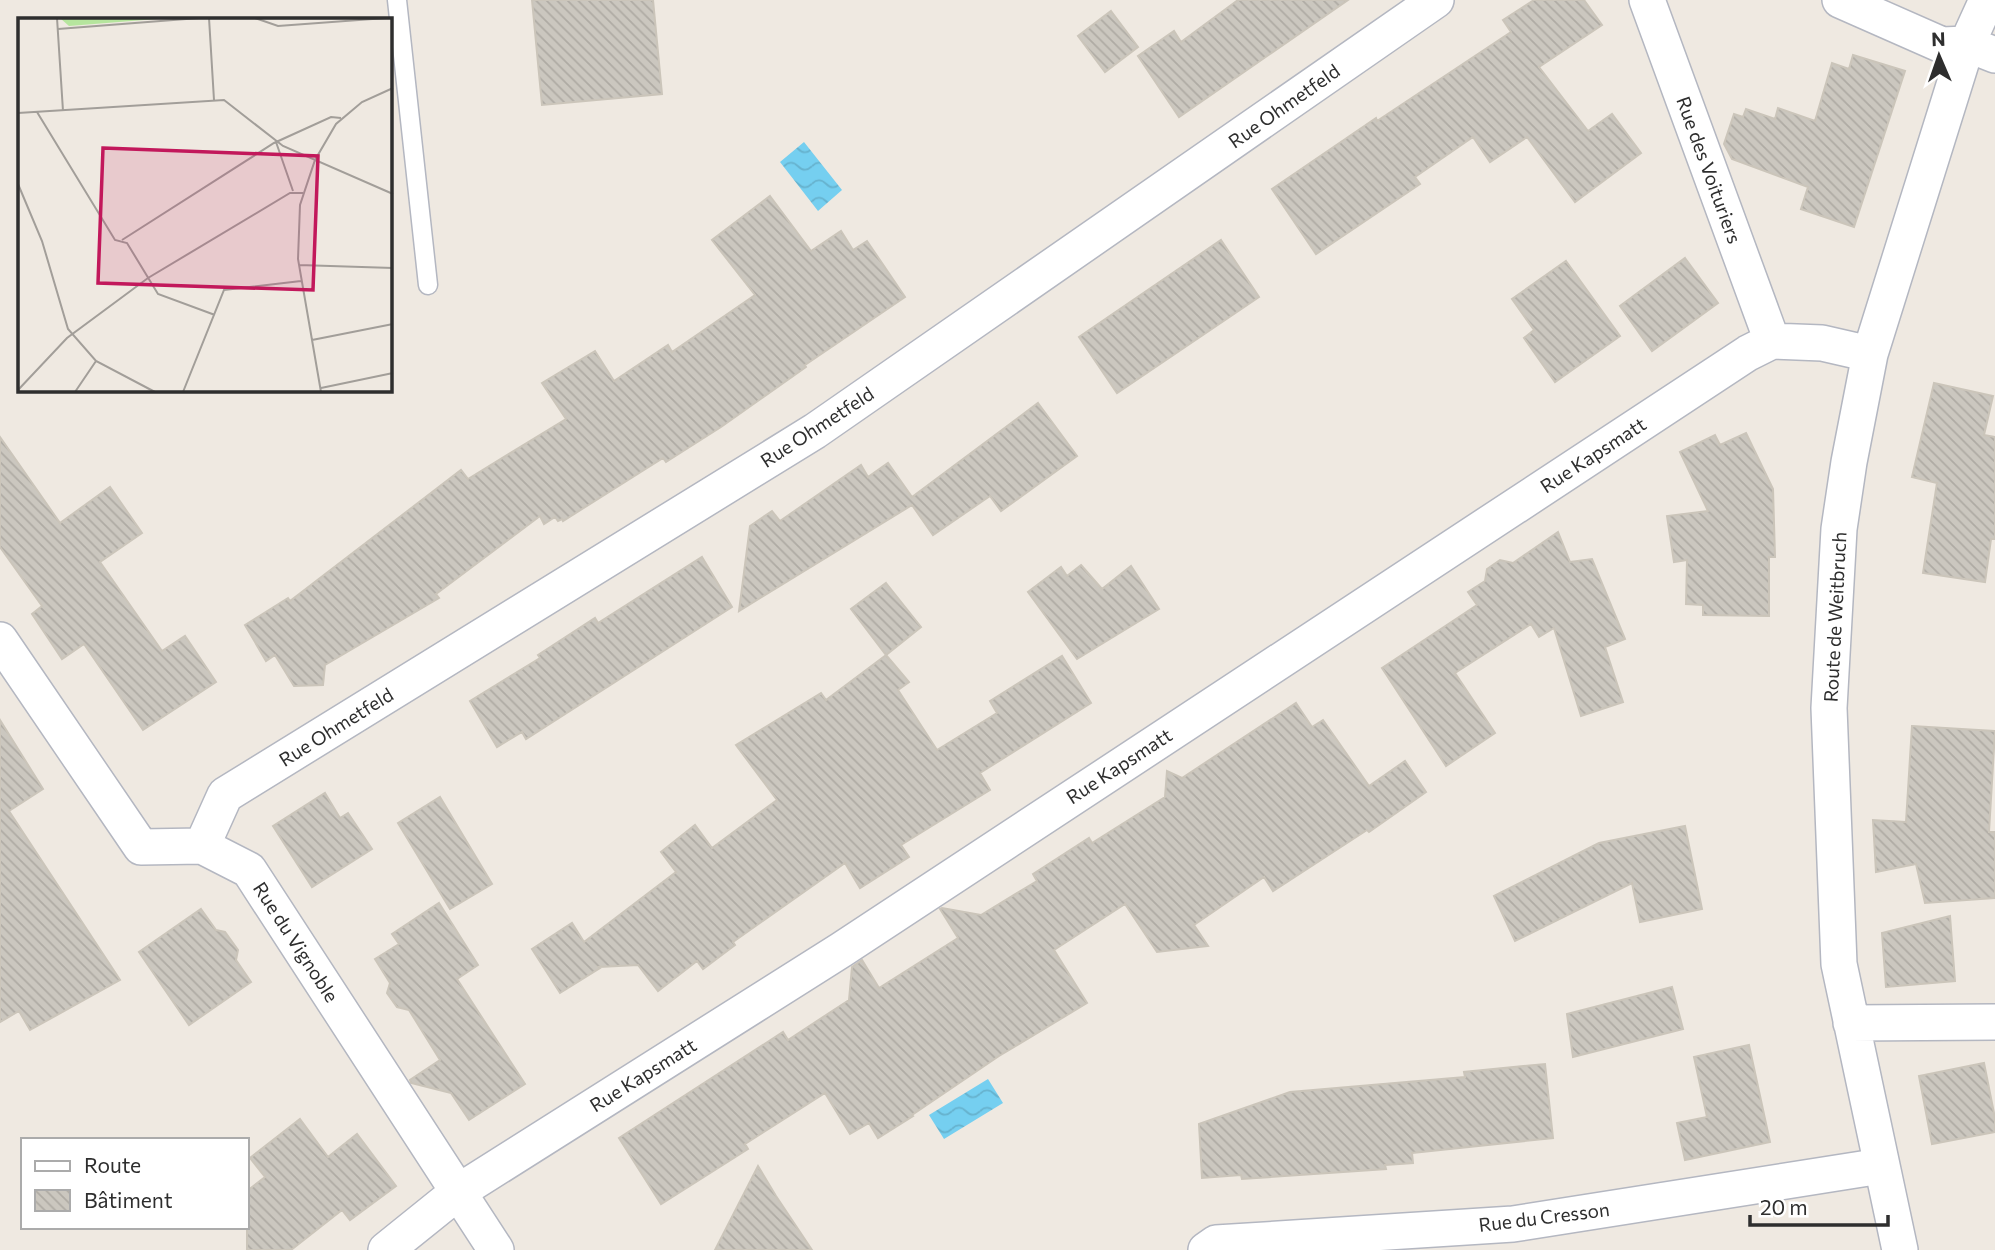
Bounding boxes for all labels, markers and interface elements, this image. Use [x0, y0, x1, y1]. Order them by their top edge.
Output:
inset map [18, 18, 392, 392]
north arrow [1904, 21, 1974, 91]
text: N [1931, 27, 1946, 50]
street label: Rue Ohmetfeld [1224, 59, 1344, 152]
street label: Rue des Voituriers [1672, 93, 1747, 247]
street label: Rue Ohmetfeld [756, 381, 878, 472]
street label: Rue Kapsmatt [1536, 412, 1650, 497]
street label: Route de Weitbruch [1819, 531, 1850, 703]
street label: Rue Ohmetfeld [274, 682, 397, 771]
street label: Rue Kapsmatt [1062, 723, 1176, 808]
street label: Rue du Vignoble [249, 877, 344, 1006]
street label: Rue Kapsmatt [585, 1033, 700, 1116]
legend [21, 1138, 248, 1229]
text: Route [84, 1152, 141, 1177]
scale bar [1750, 1184, 1888, 1228]
text: Bâtiment [84, 1187, 173, 1212]
text: 20 m [1760, 1194, 1808, 1219]
street label: Rue du Cresson [1477, 1197, 1611, 1236]

